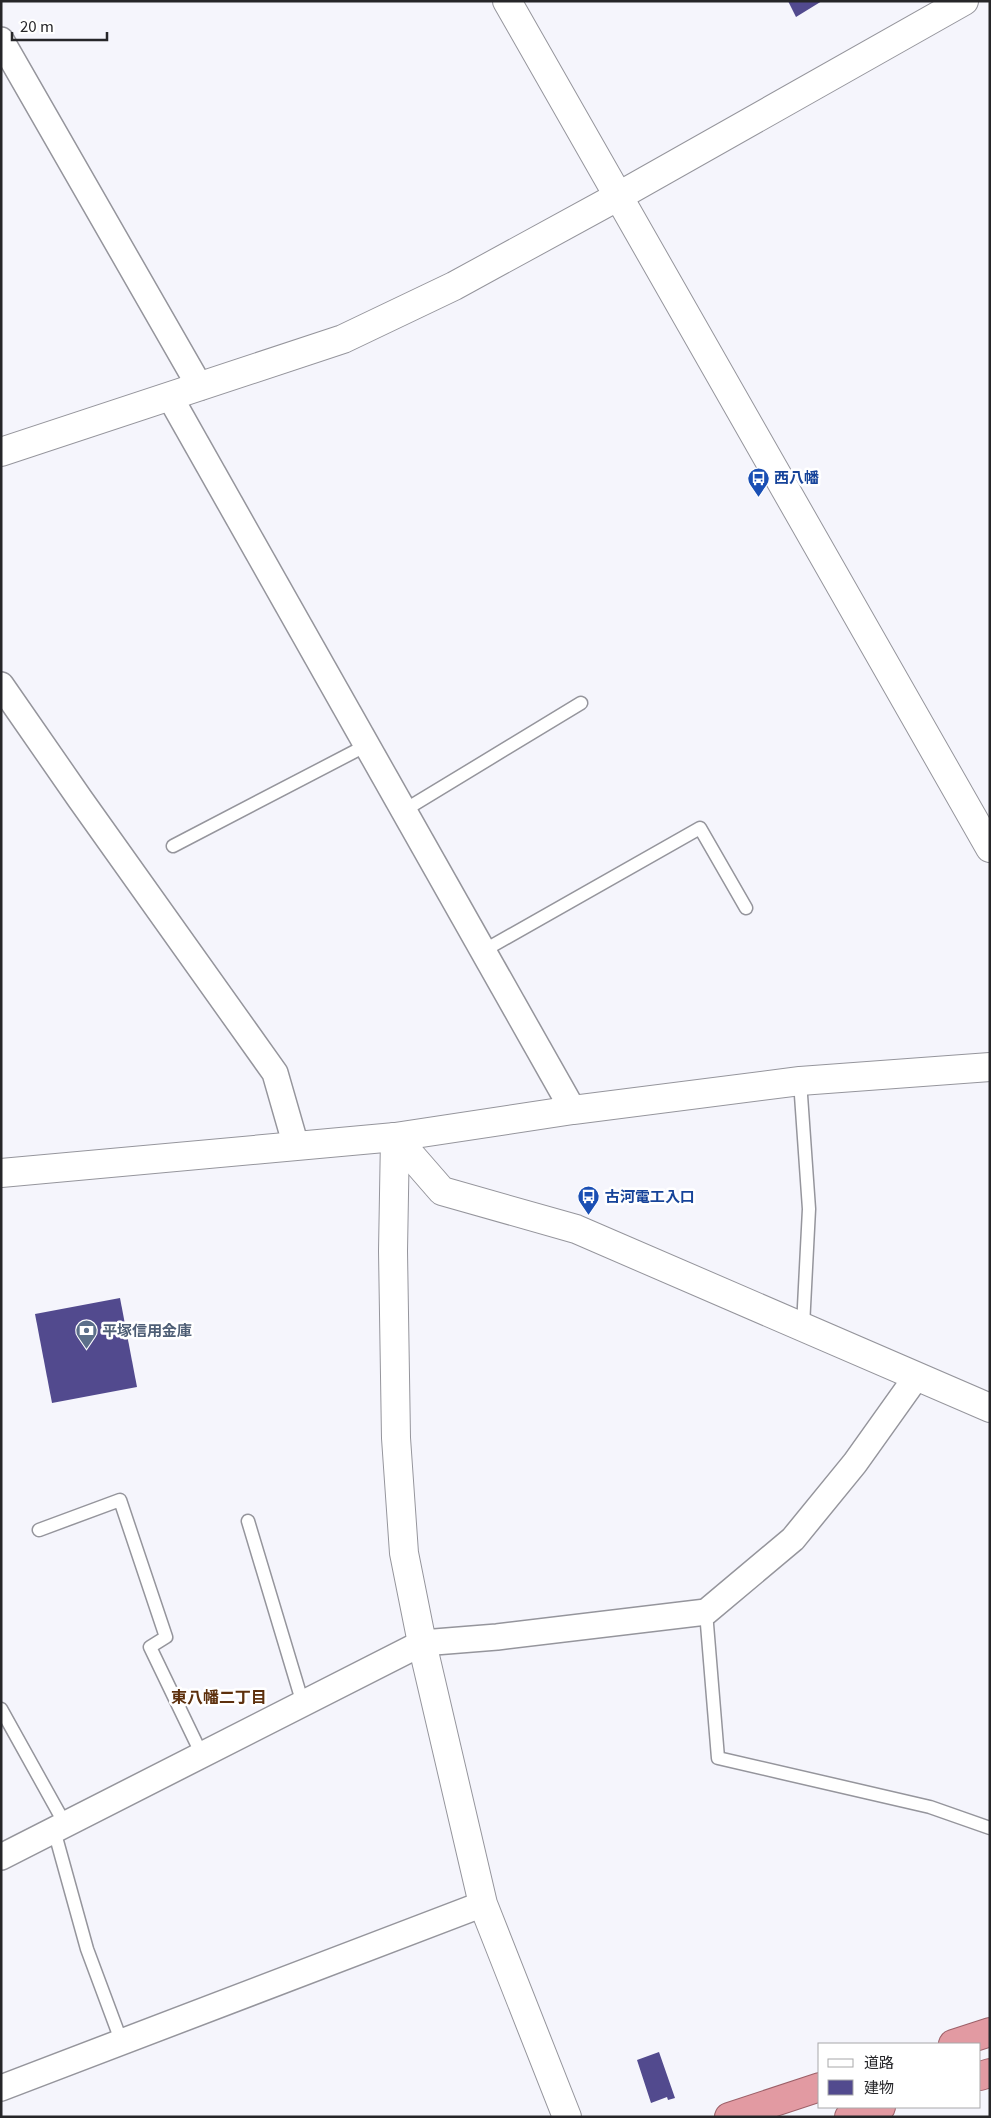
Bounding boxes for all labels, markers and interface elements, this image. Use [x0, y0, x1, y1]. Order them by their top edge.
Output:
scale bar [12, 10, 108, 42]
text: 20 m [20, 15, 54, 36]
bus stop icon: 西八幡 [746, 466, 770, 497]
place label: 西八幡 [774, 466, 819, 487]
bus stop icon: 古河電工入口 [577, 1185, 601, 1216]
place label: 古河電工入口 [605, 1185, 695, 1206]
bank icon: 平塚信用金庫 [74, 1319, 98, 1350]
place label: 平塚信用金庫 [102, 1319, 192, 1340]
district label: 東八幡二丁目 [171, 1684, 267, 1708]
legend [818, 2043, 981, 2108]
text: 道路 [864, 2051, 894, 2072]
text: 建物 [864, 2076, 894, 2097]

